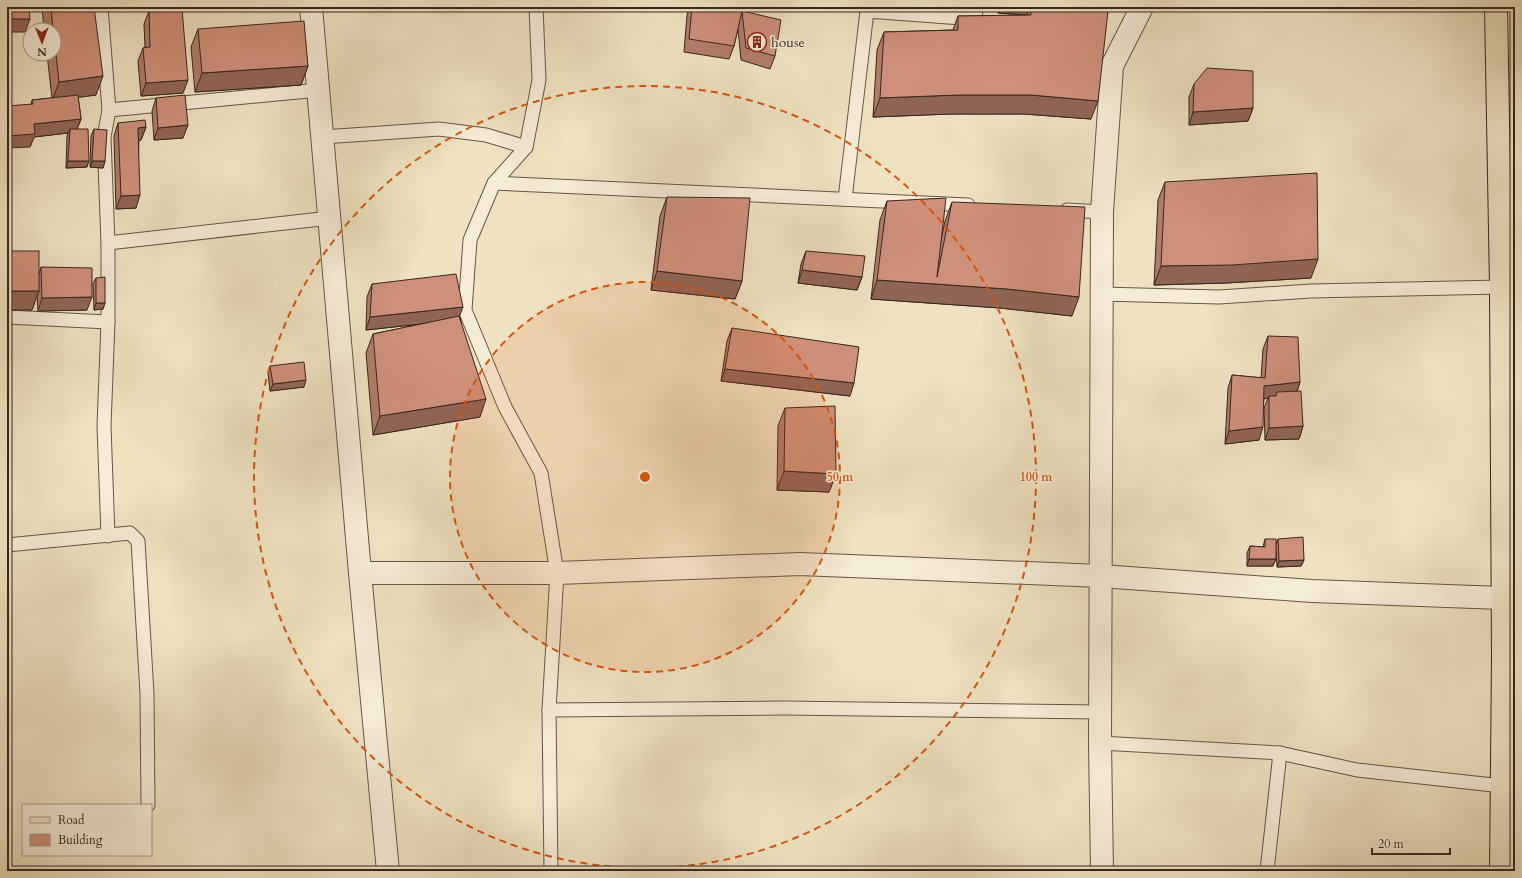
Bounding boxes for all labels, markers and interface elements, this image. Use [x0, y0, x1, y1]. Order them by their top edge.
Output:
north arrow [22, 22, 62, 62]
building icon: house [746, 31, 768, 53]
place label: house [771, 33, 805, 52]
text: N [37, 44, 47, 59]
text: 50 m [827, 469, 854, 485]
text: 100 m [1020, 469, 1053, 485]
centre of rings [638, 470, 652, 484]
legend [22, 804, 152, 856]
text: Road [58, 812, 85, 828]
scale bar [1372, 830, 1450, 856]
text: Building [58, 832, 103, 848]
text: 20 m [1378, 836, 1405, 852]

